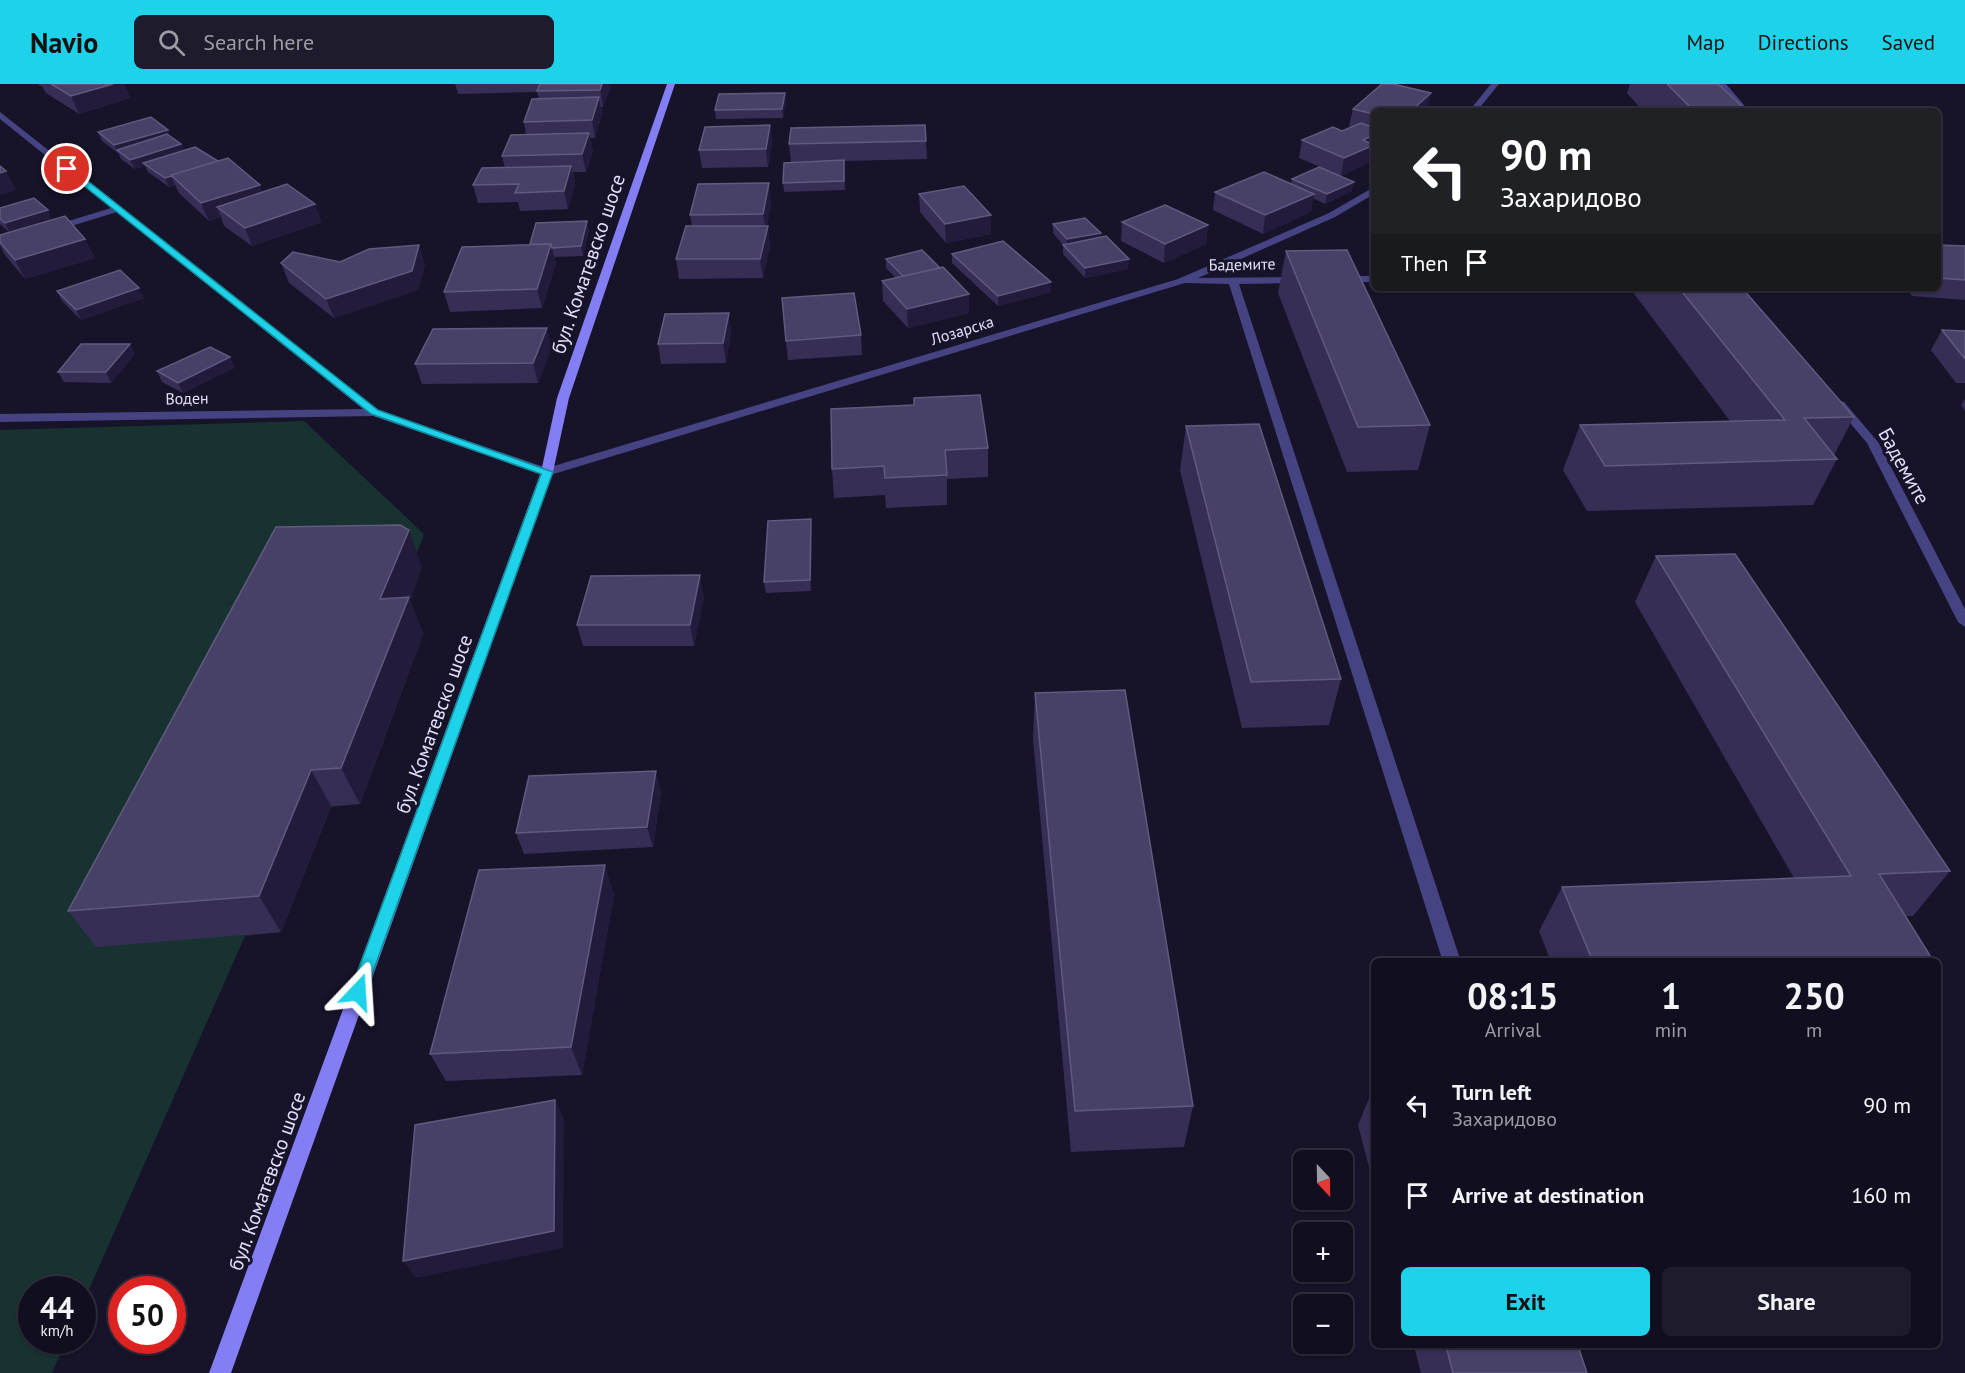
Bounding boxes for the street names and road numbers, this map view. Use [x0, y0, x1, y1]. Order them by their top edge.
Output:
street label: бул. Коматевско шосе [545, 171, 631, 357]
street label: Бадемите [1208, 253, 1276, 275]
street label: Лозарска [927, 311, 996, 349]
street label: Воден [165, 388, 209, 408]
street label: Бадемите [1872, 423, 1936, 509]
street label: бул. Коматевско шосе [390, 631, 478, 817]
street label: бул. Коматевско шосе [223, 1088, 311, 1274]

